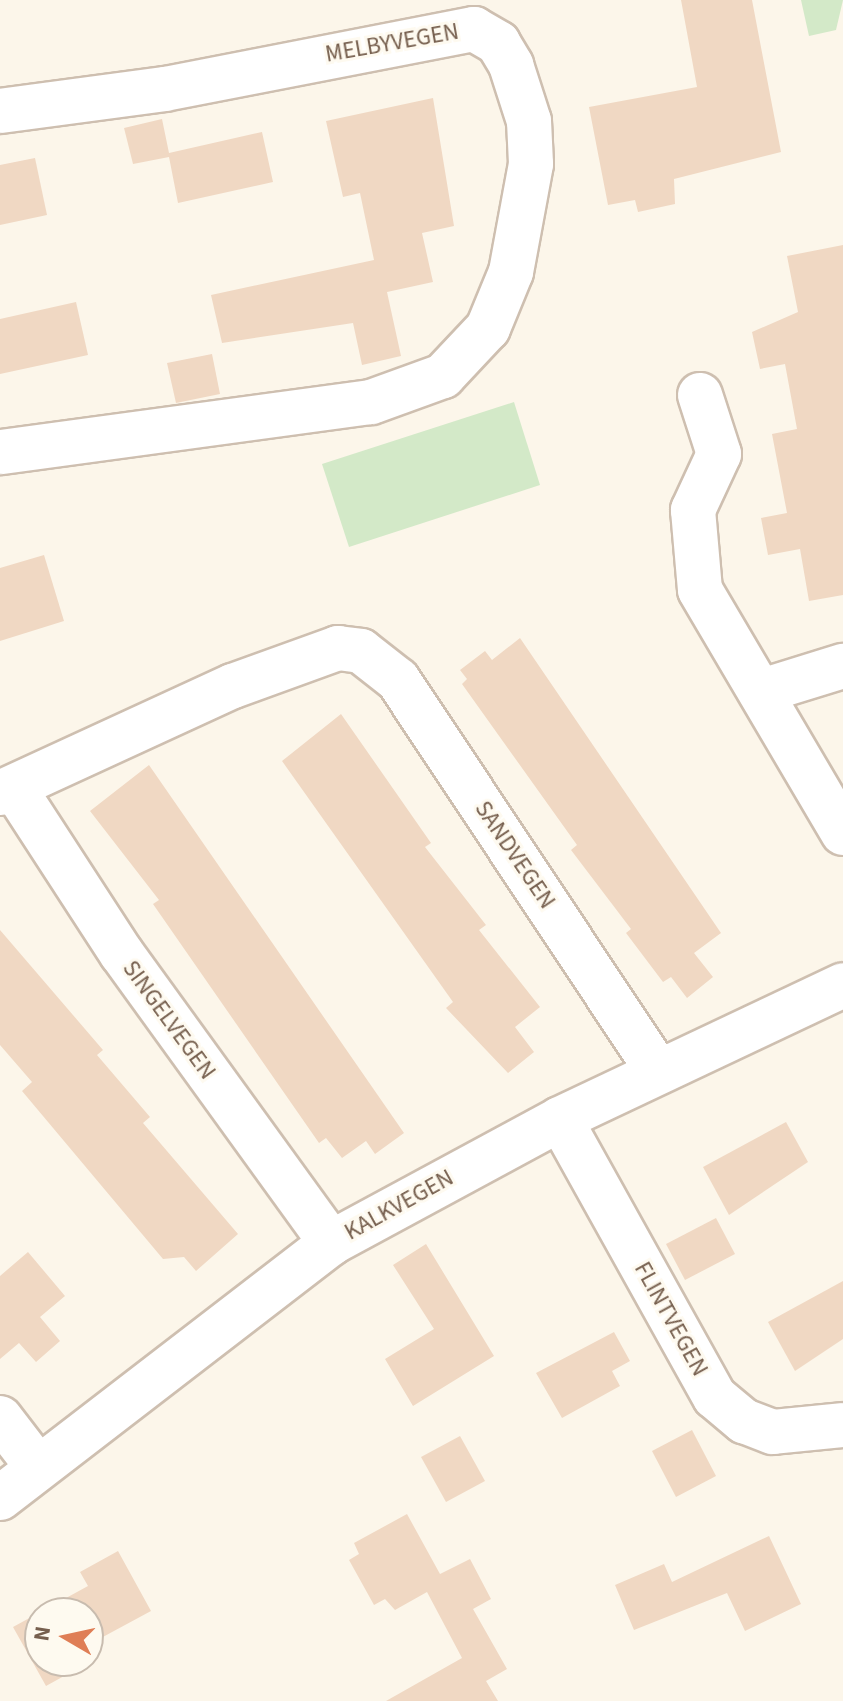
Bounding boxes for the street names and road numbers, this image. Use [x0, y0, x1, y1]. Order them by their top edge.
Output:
street label: MELBYVEGEN [323, 17, 461, 69]
street label: SANDVEGEN [468, 796, 562, 914]
street label: SINGELVEGEN [116, 955, 222, 1085]
street label: KALKVEGEN [340, 1163, 458, 1247]
street label: FLINTVEGEN [628, 1257, 714, 1381]

